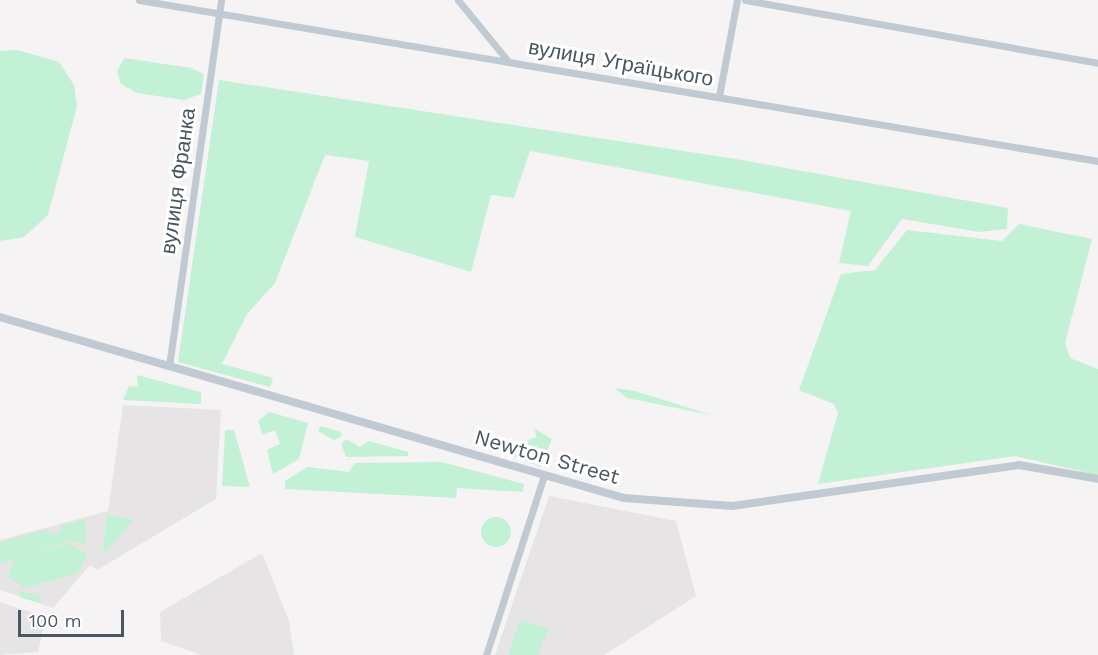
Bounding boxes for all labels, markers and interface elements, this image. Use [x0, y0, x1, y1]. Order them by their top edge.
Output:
street label: вулиця Уграїцького [526, 34, 716, 92]
street label: вулиця Франка [155, 106, 201, 256]
street label: Newton Street [472, 424, 622, 490]
scale bar [21, 598, 128, 636]
text: 100 m [29, 610, 82, 631]

